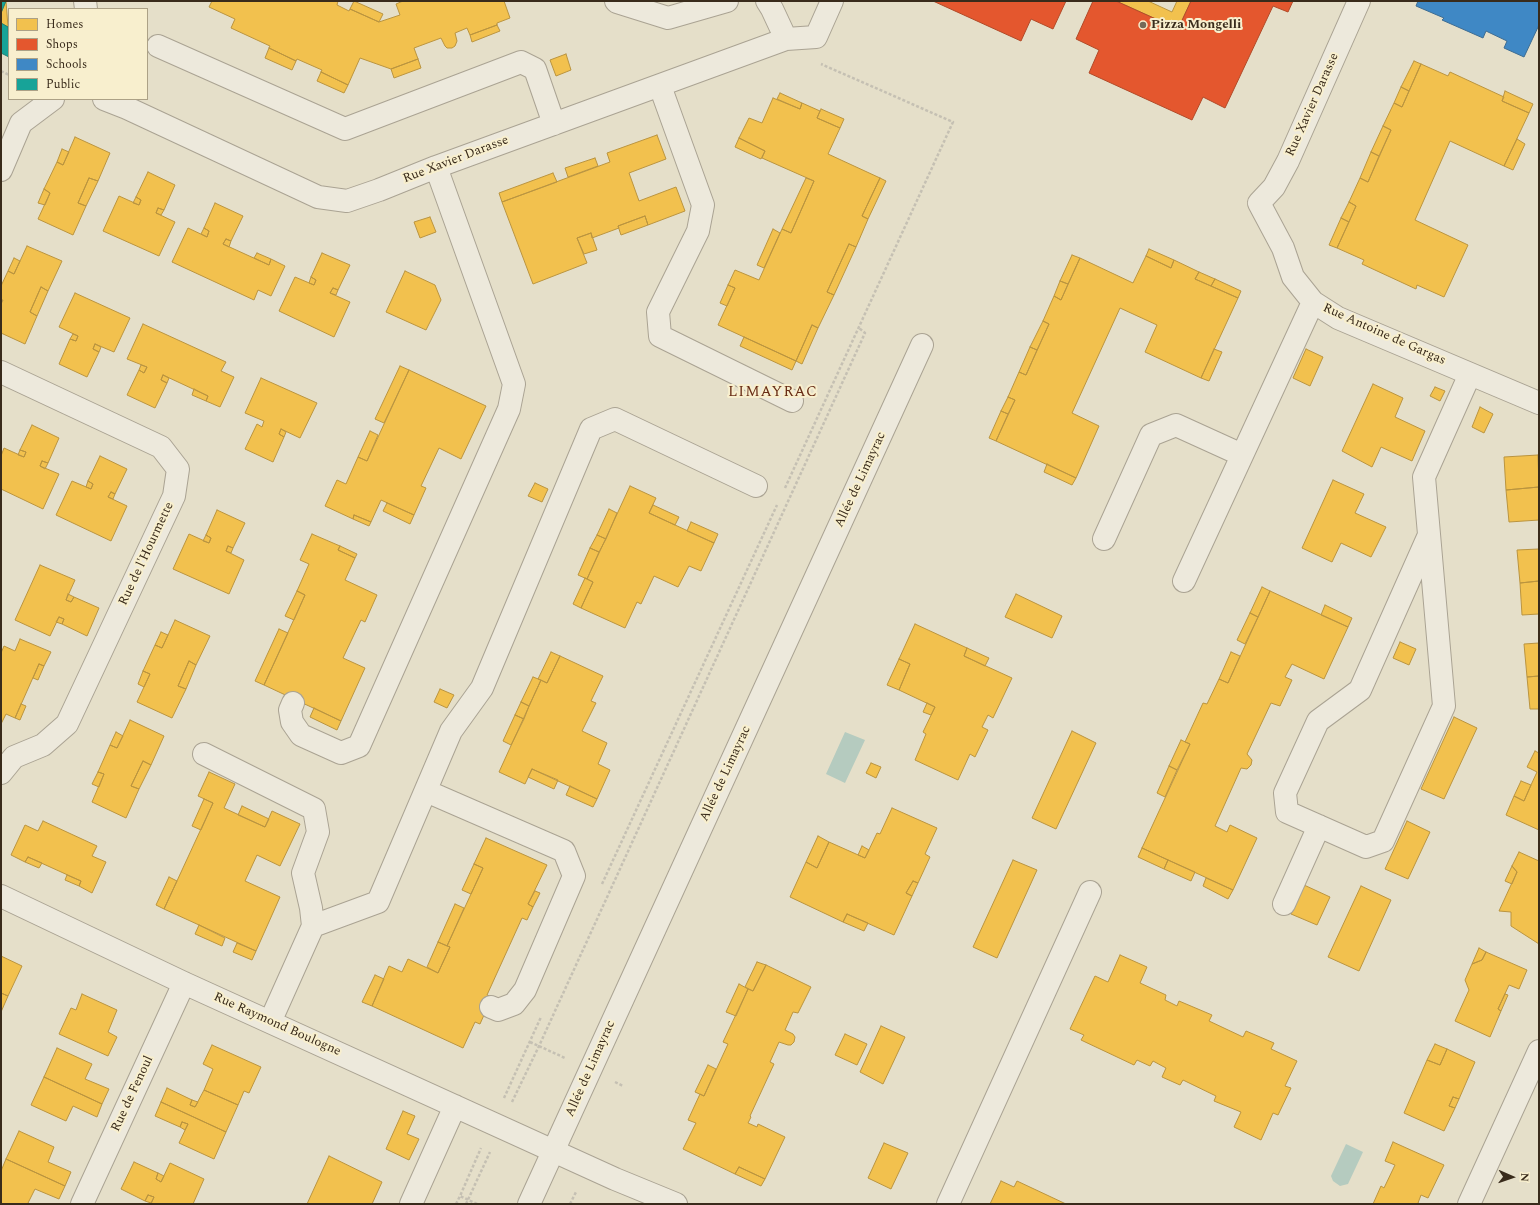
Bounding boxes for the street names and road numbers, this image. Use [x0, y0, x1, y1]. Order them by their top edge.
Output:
street label: Rue Xavier Darasse [1283, 51, 1343, 159]
street label: Rue Xavier Darasse [401, 133, 511, 187]
street label: Rue Antoine de Gargas [1320, 301, 1448, 369]
street label: Allée de Limayrac [832, 430, 890, 530]
street label: Rue de l'Hourmette [116, 500, 178, 608]
street label: Allée de Limayrac [697, 724, 755, 824]
street label: Rue Raymond Boulogne [211, 990, 343, 1060]
street label: Allée de Limayrac [563, 1018, 619, 1120]
street label: Rue de Fenoul [109, 1054, 157, 1134]

